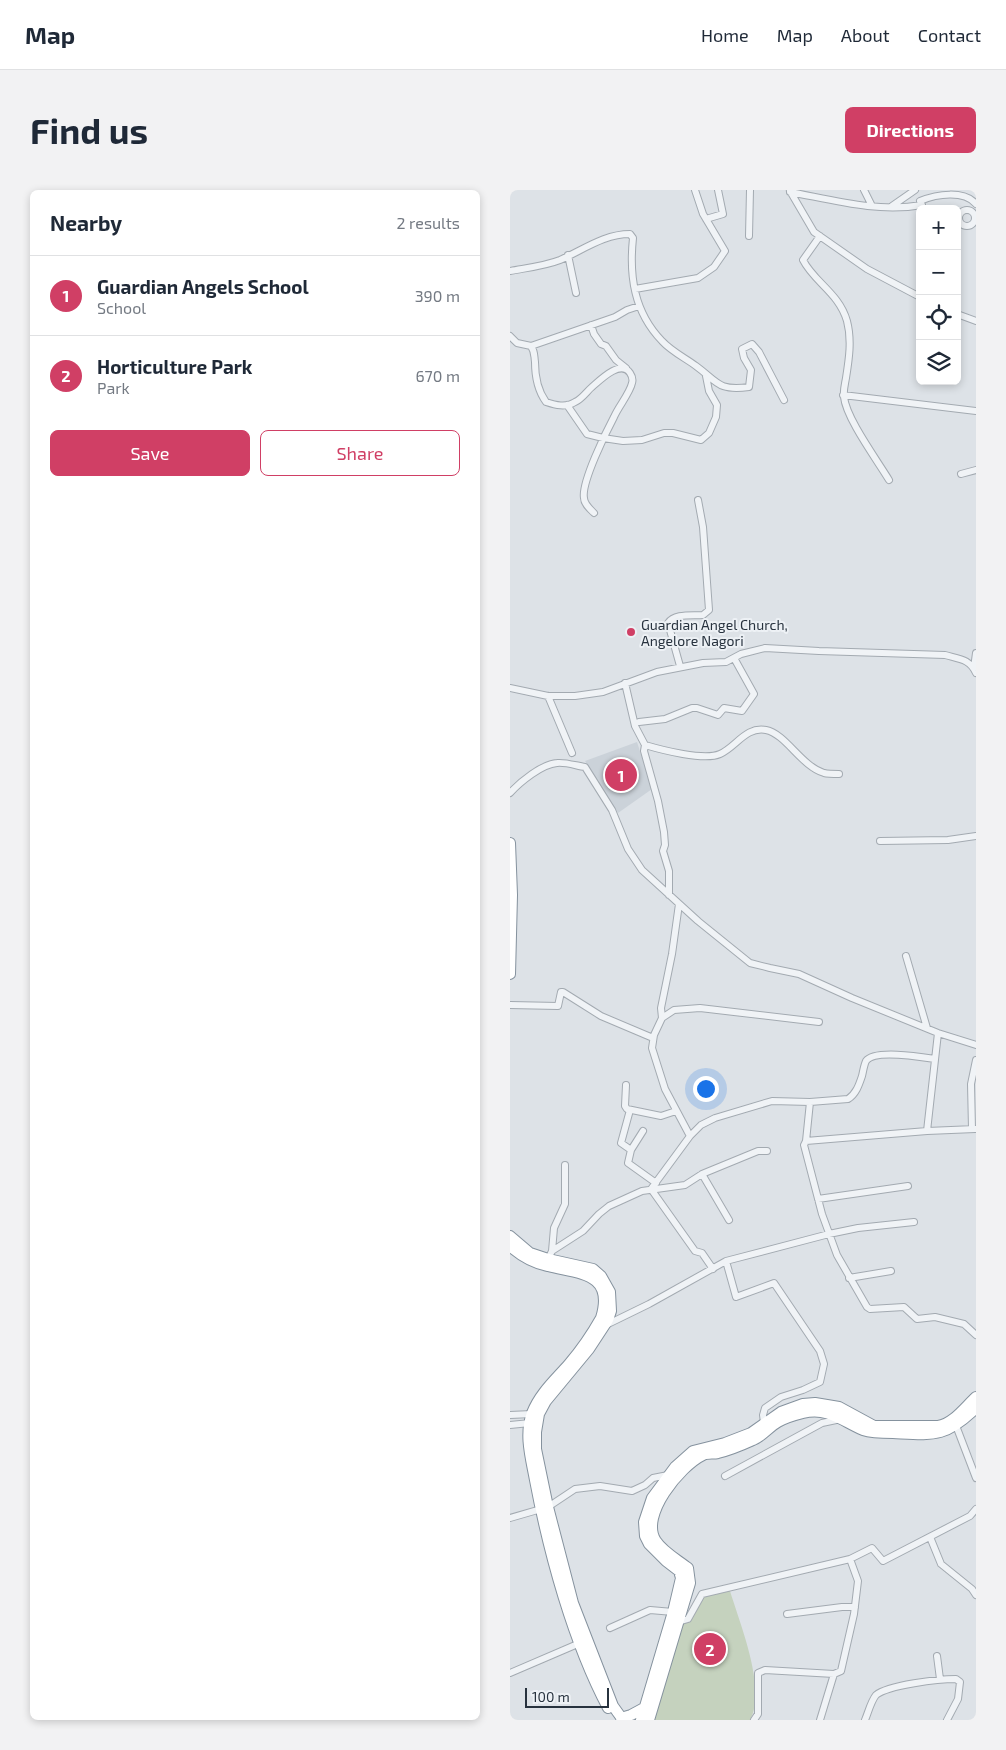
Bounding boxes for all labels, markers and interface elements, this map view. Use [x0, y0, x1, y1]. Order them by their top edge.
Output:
text: Map [25, 20, 75, 49]
text: Home [701, 24, 749, 46]
text: Map [777, 24, 813, 46]
text: About [841, 24, 890, 46]
text: Contact [918, 24, 981, 46]
button: Directions [845, 107, 976, 153]
text: Find us [30, 109, 148, 151]
map controls [916, 205, 961, 385]
button: + [916, 205, 961, 250]
text: Nearby [50, 210, 122, 235]
text: 2 results [397, 213, 460, 232]
button: − [916, 250, 961, 295]
text: Guardian Angels School [97, 275, 309, 298]
text: 1 [63, 286, 69, 305]
text: 390 m [415, 286, 460, 305]
button: locate [916, 295, 961, 340]
text: School [97, 298, 146, 317]
button: layers [916, 340, 961, 385]
text: Horticulture Park [97, 355, 252, 378]
text: 2 [61, 366, 71, 385]
text: 670 m [415, 366, 460, 385]
text: Park [97, 378, 130, 397]
button: Save [50, 430, 250, 476]
button: Share [260, 430, 460, 476]
place label: Guardian Angel Church, Angelore Nagori [641, 616, 788, 649]
marker: Guardian Angel Church, Angelore Nagori [625, 626, 637, 638]
pin: 1 [605, 756, 637, 794]
your location [693, 1076, 719, 1102]
pin: 2 [694, 1630, 726, 1668]
scale bar [525, 1685, 609, 1708]
text: 100 m [532, 1688, 570, 1705]

